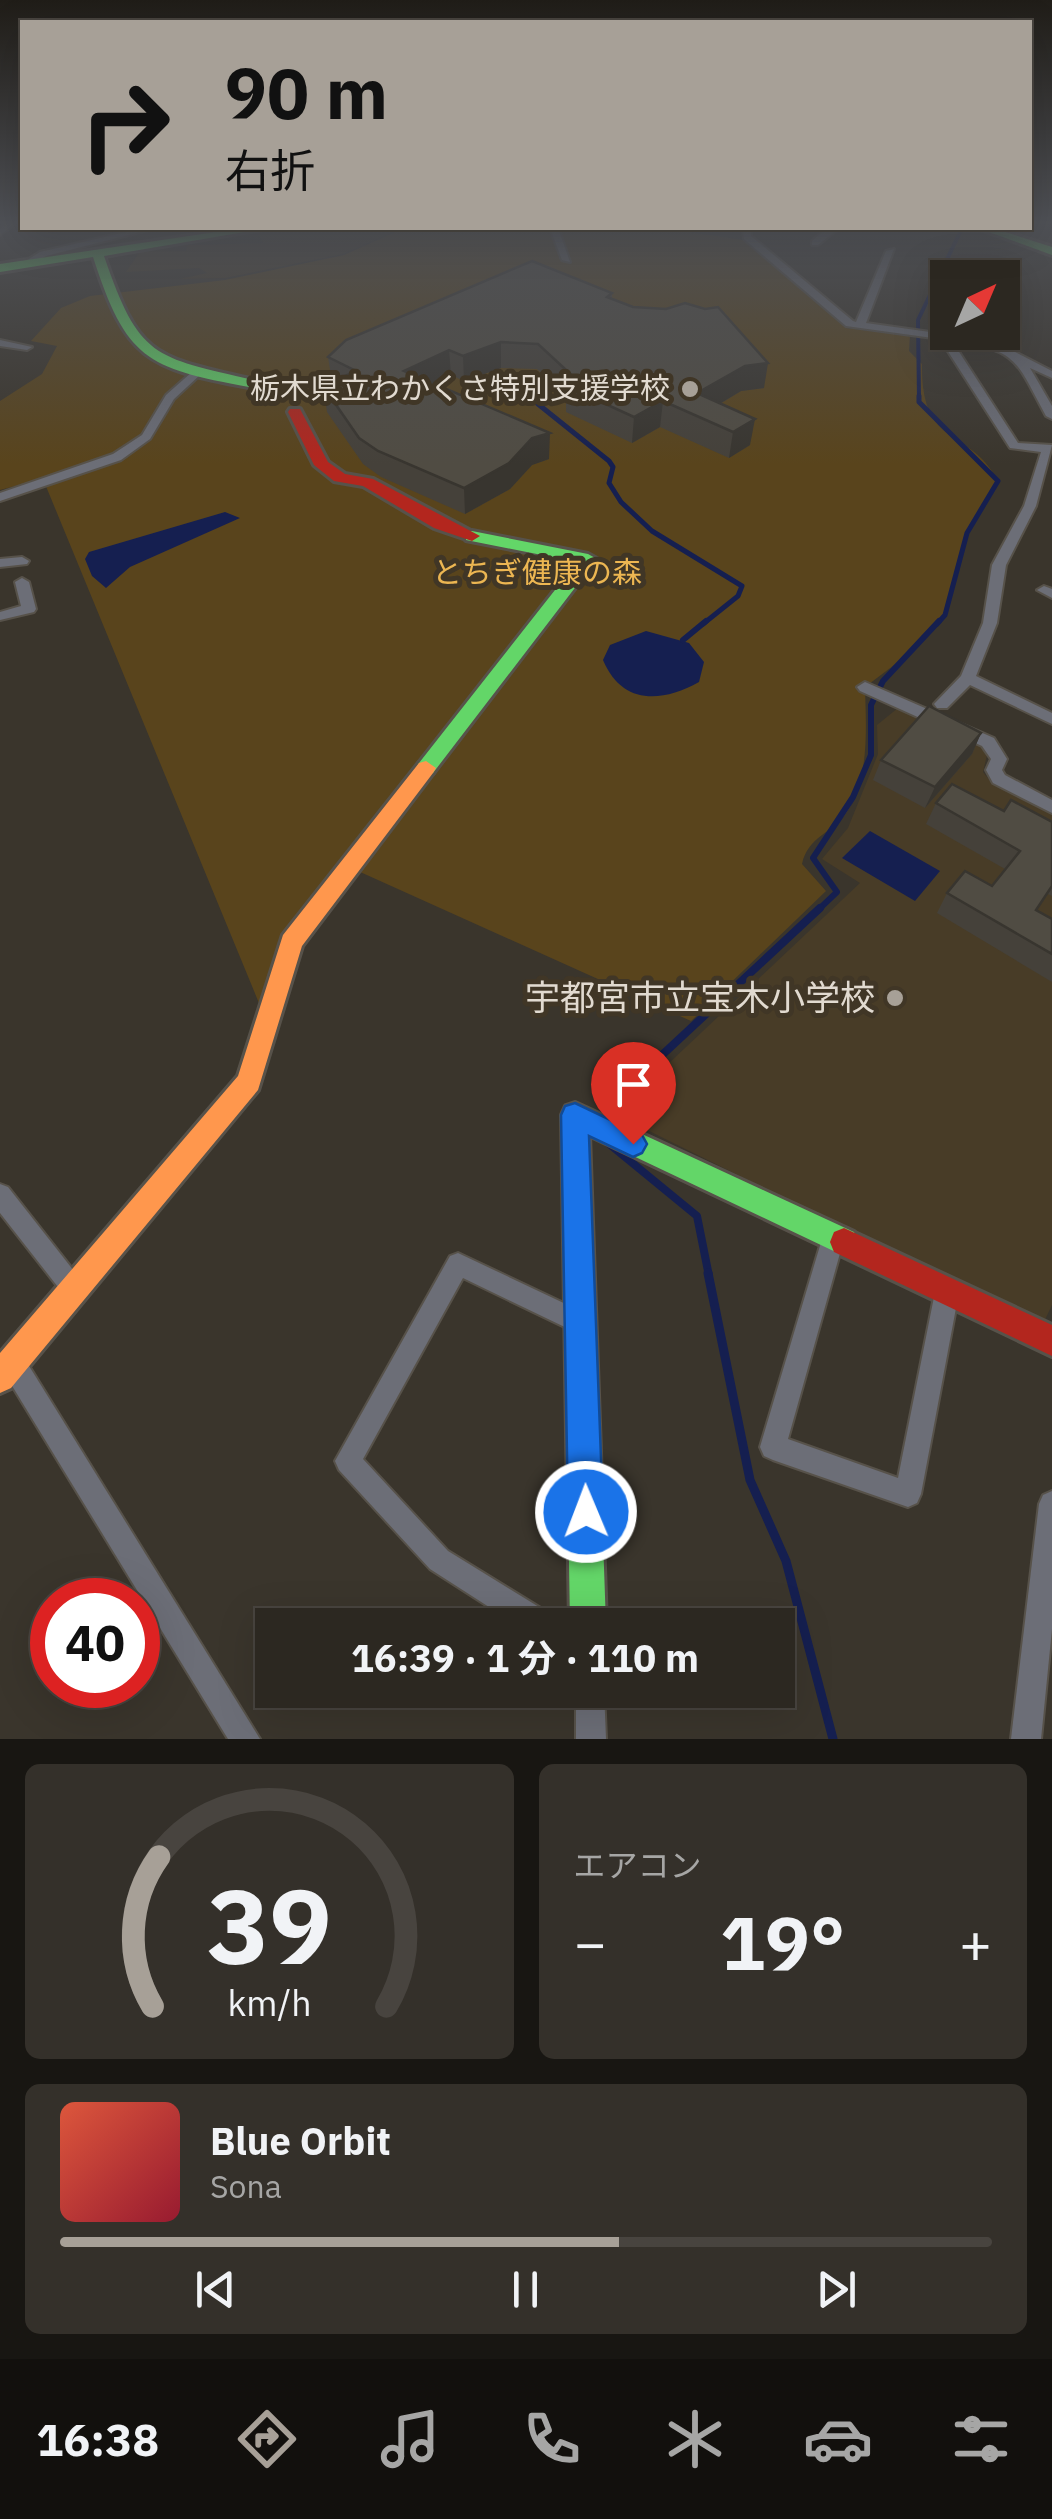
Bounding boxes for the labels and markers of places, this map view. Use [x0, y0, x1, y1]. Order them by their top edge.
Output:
place label: 栃木県立わかくさ特別支援学校 [250, 368, 670, 407]
marker: 栃木県立わかくさ特別支援学校 [679, 378, 701, 400]
place label: 宇都宮市立宝木小学校 [525, 974, 875, 1020]
marker: 宇都宮市立宝木小学校 [884, 987, 906, 1009]
pin [591, 1042, 676, 1145]

